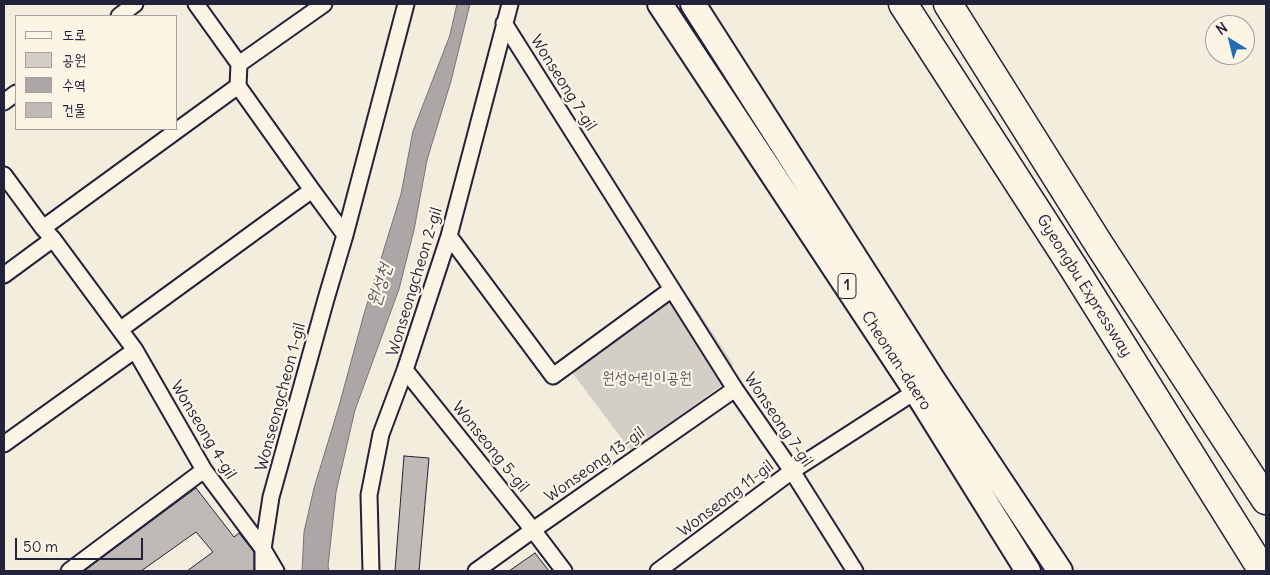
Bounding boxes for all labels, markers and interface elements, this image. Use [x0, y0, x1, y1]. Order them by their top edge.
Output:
legend [15, 15, 178, 130]
north arrow [1205, 15, 1255, 65]
text: N [1213, 19, 1231, 39]
text: 도로 [62, 25, 86, 44]
street label: Wonseong 7-gil [526, 32, 600, 134]
text: 공원 [62, 50, 86, 69]
text: 수역 [62, 75, 86, 94]
text: 건물 [62, 100, 86, 119]
street label: Wonseongcheon 2-gil [383, 205, 447, 359]
street label: Gyeongbu Expressway [1032, 211, 1136, 361]
water label: 원성천 [363, 261, 397, 309]
road number: 1 [838, 274, 856, 298]
street label: Cheonan-daero [857, 308, 935, 414]
street label: Wonseongcheon 1-gil [252, 321, 310, 473]
park label: 원성어린이공원 [602, 368, 692, 388]
street label: Wonseong 7-gil [739, 369, 817, 471]
street label: Wonseong 4-gil [166, 377, 240, 483]
street label: Wonseong 5-gil [448, 398, 532, 496]
street label: Wonseong 13-gil [541, 423, 649, 507]
street label: Wonseong 11-gil [674, 457, 778, 541]
scale bar [18, 528, 145, 560]
text: 50 m [23, 537, 58, 556]

